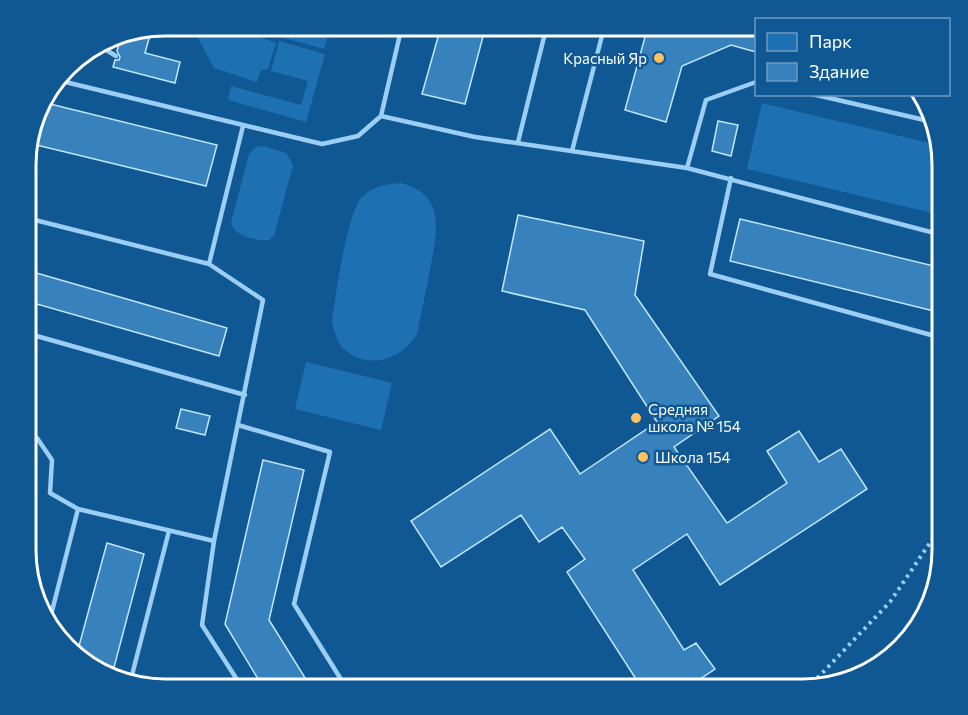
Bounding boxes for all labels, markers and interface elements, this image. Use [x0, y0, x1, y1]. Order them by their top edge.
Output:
legend [755, 18, 950, 96]
text: Парк [809, 30, 852, 52]
place label: Красный Яр [563, 49, 647, 67]
marker: Красный Яр [652, 51, 666, 65]
text: Здание [809, 60, 869, 82]
place label: Средняя школа № 154 [648, 400, 741, 435]
marker: Средняя школа № 154 [629, 411, 643, 425]
place label: Школа 154 [655, 448, 731, 466]
marker: Школа 154 [636, 450, 650, 464]

